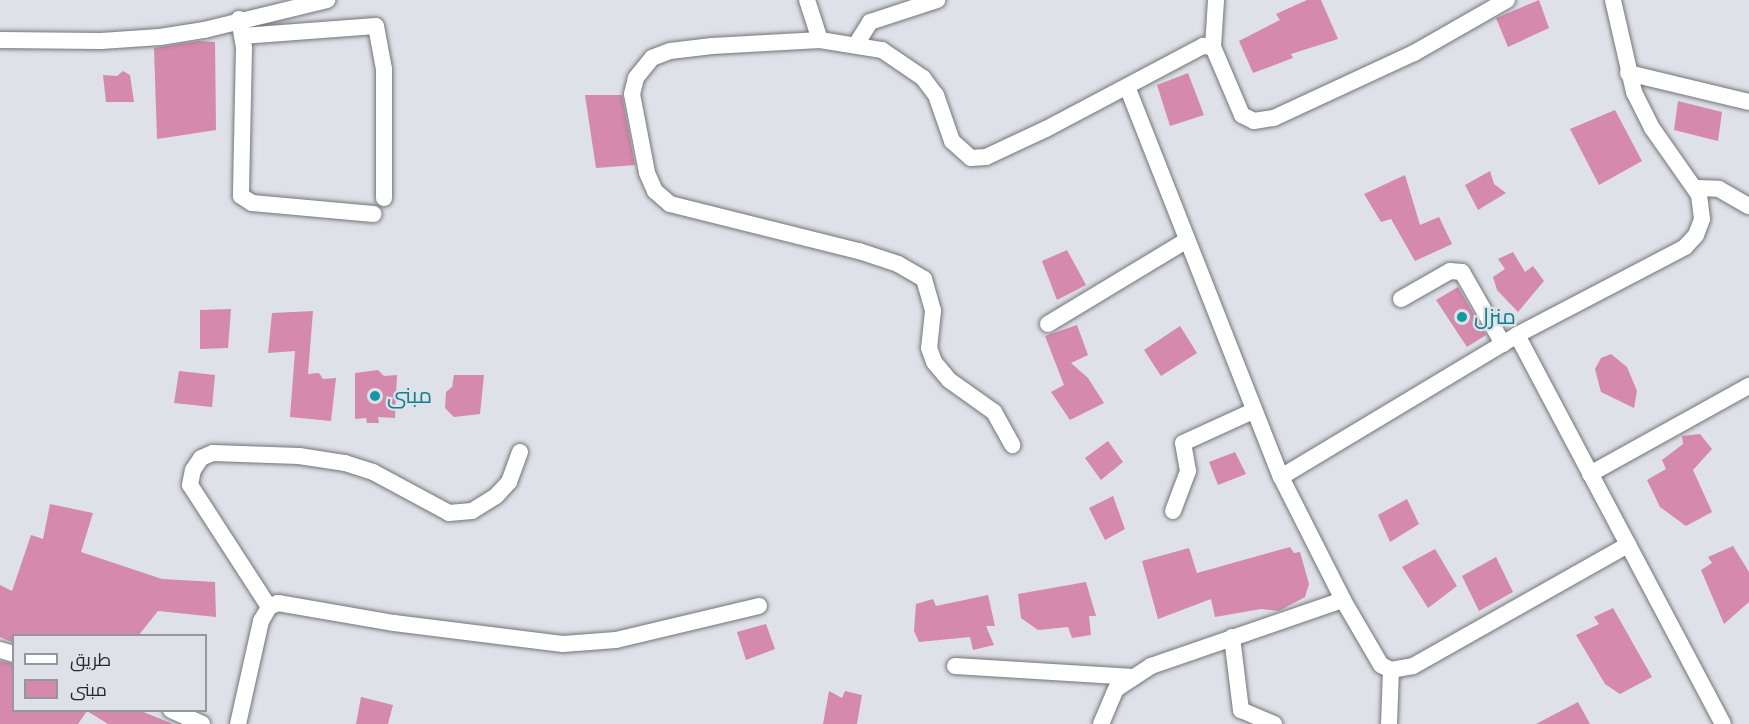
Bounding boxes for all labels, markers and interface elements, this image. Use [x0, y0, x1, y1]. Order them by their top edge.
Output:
place label: منزل [1474, 304, 1516, 330]
marker: منزل [1455, 310, 1469, 324]
place label: مبنى [387, 383, 432, 409]
marker: مبنى [368, 389, 382, 403]
legend [12, 634, 207, 712]
text: طريق [70, 648, 111, 671]
text: مبنى [70, 678, 107, 701]

